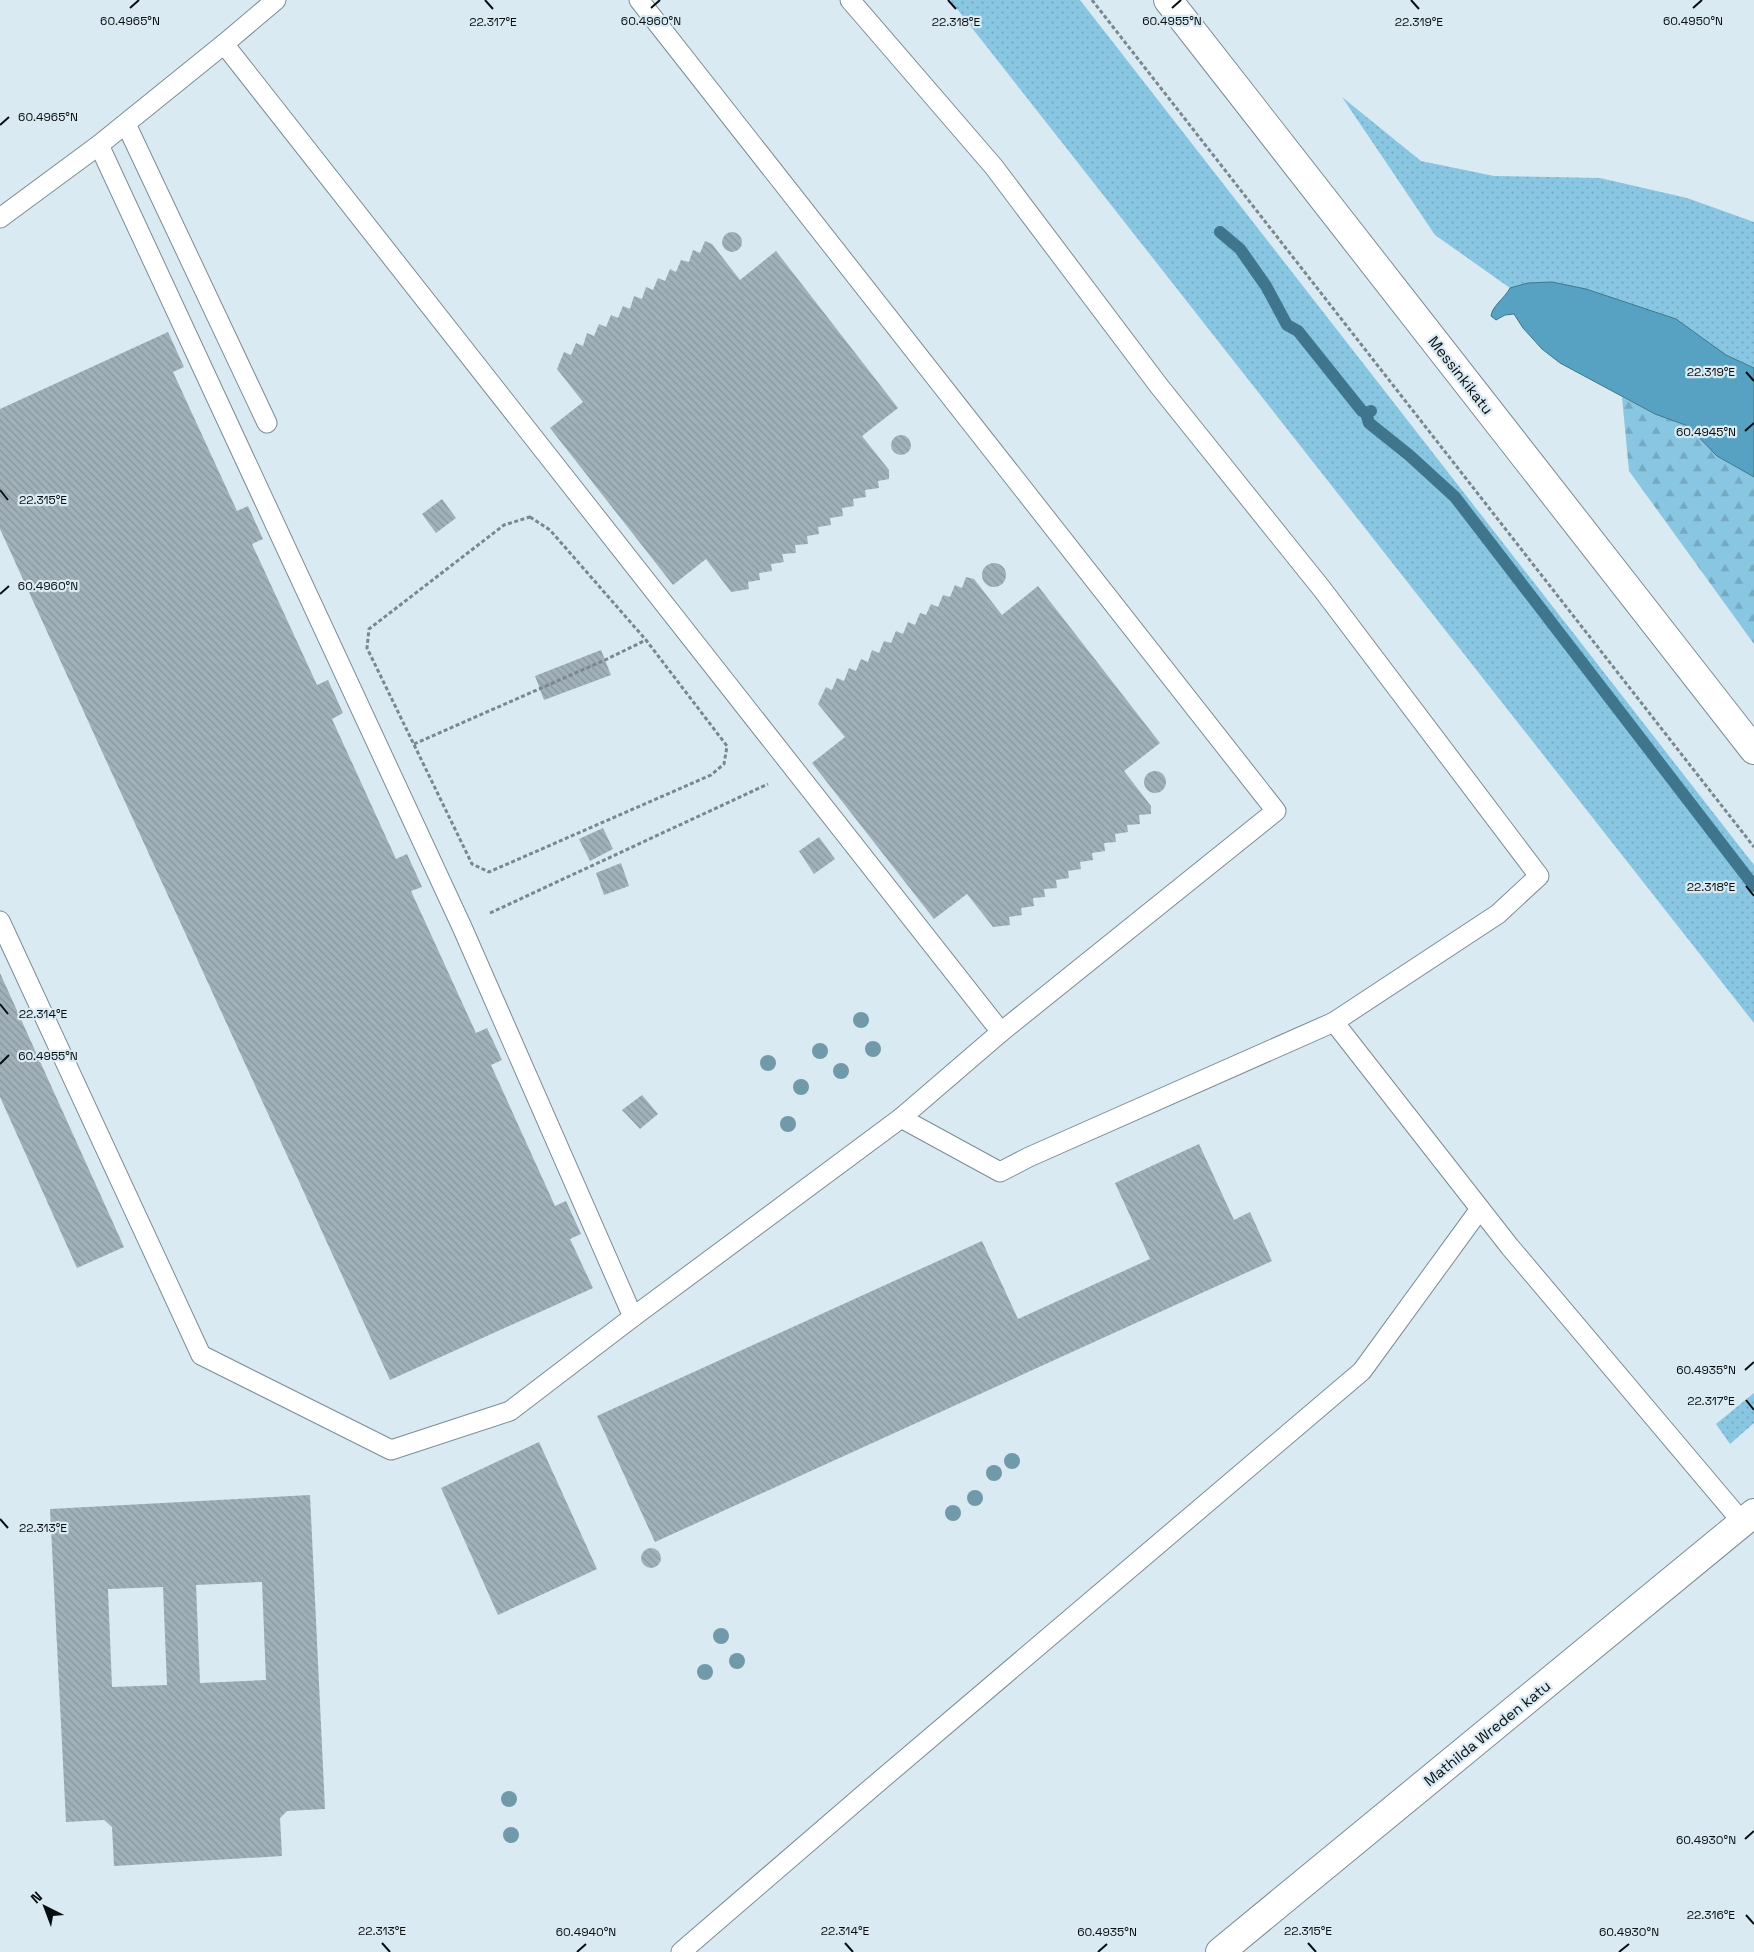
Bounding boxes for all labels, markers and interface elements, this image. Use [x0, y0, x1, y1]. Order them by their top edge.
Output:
text: 60.4965°N [100, 13, 160, 29]
text: 60.4960°N [621, 13, 681, 29]
text: 60.4955°N [1142, 13, 1202, 29]
text: 60.4950°N [1663, 13, 1723, 29]
text: 22.317°E [469, 14, 517, 30]
text: 22.318°E [932, 14, 980, 30]
text: 22.319°E [1395, 14, 1443, 30]
text: 60.4965°N [18, 109, 78, 125]
street label: Messinkikatu [1424, 332, 1498, 418]
text: 22.319°E [1687, 364, 1735, 380]
text: 60.4945°N [1676, 424, 1736, 440]
text: 22.315°E [19, 492, 67, 508]
text: 60.4960°N [18, 578, 78, 594]
text: 22.318°E [1687, 879, 1735, 895]
text: 22.314°E [19, 1006, 67, 1022]
text: 60.4955°N [18, 1048, 78, 1064]
text: 60.4935°N [1676, 1362, 1736, 1378]
text: 22.317°E [1687, 1393, 1735, 1409]
text: 22.313°E [19, 1520, 67, 1536]
street label: Mathilda Wreden katu [1420, 1676, 1554, 1790]
text: 60.4930°N [1676, 1832, 1736, 1848]
north arrow [20, 1882, 70, 1932]
text: N [27, 1888, 46, 1907]
text: 22.316°E [1687, 1907, 1735, 1923]
text: 22.313°E [358, 1923, 406, 1939]
text: 22.314°E [821, 1923, 869, 1939]
text: 22.315°E [1284, 1923, 1332, 1939]
text: 60.4940°N [556, 1924, 616, 1940]
text: 60.4935°N [1077, 1924, 1137, 1940]
text: 60.4930°N [1599, 1924, 1659, 1940]

